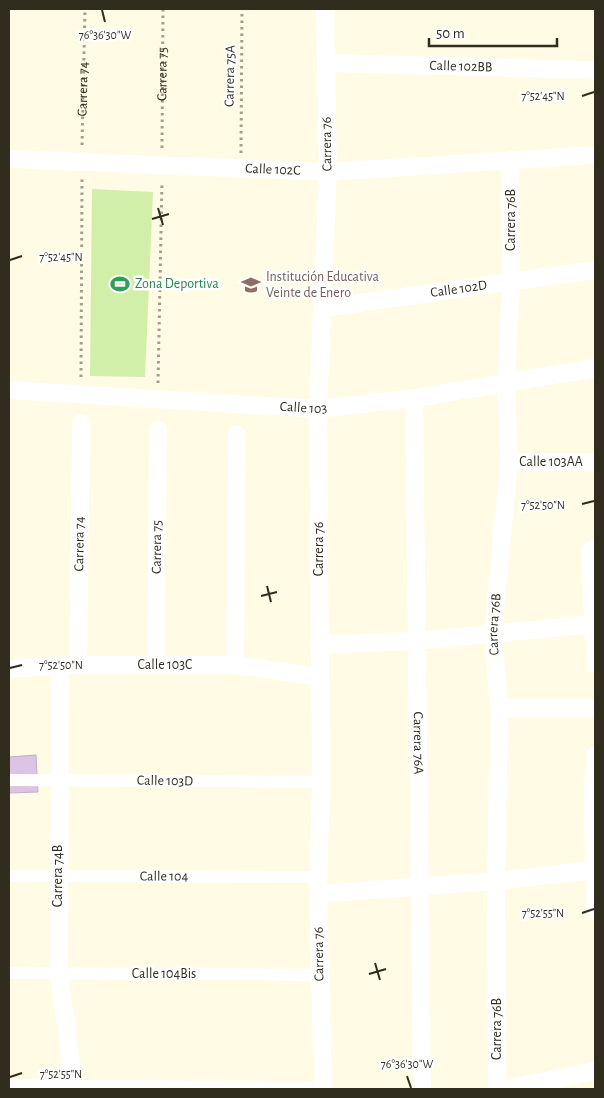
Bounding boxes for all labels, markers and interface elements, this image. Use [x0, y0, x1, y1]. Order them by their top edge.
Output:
scale bar [429, 15, 556, 47]
text: 50 m [436, 26, 465, 41]
text: 76°36'30"W [79, 29, 131, 41]
street label: Carrera 75A [222, 45, 238, 107]
street label: Carrera 75 [155, 47, 170, 101]
street label: Calle 102BB [429, 59, 493, 74]
street label: Carrera 74 [76, 61, 91, 117]
text: 7°52'45"N [521, 90, 565, 102]
street label: Carrera 76 [320, 117, 334, 171]
street label: Calle 102C [245, 162, 301, 178]
street label: Carrera 76B [504, 189, 518, 251]
text: 7°52'45"N [39, 251, 83, 263]
place label: Institución Educativa Veinte de Enero [266, 270, 380, 300]
sports icon: Zona Deportiva [109, 273, 131, 295]
school or university icon: Institución Educativa Veinte de Enero [240, 274, 262, 296]
place label: Zona Deportiva [135, 277, 219, 291]
street label: Calle 102D [429, 278, 488, 300]
street label: Calle 103 [279, 400, 328, 416]
street label: Calle 103AA [519, 455, 583, 469]
text: 7°52'50"N [521, 499, 565, 511]
street label: Carrera 74 [72, 516, 87, 572]
street label: Carrera 75 [150, 520, 164, 574]
street label: Carrera 76 [312, 522, 326, 576]
street label: Carrera 76B [486, 593, 504, 656]
street label: Calle 103C [138, 658, 192, 672]
text: 7°52'50"N [39, 659, 83, 671]
street label: Carrera 76A [411, 711, 425, 774]
street label: Calle 103D [137, 774, 193, 788]
street label: Carrera 74B [51, 845, 65, 907]
street label: Calle 104 [140, 869, 189, 884]
text: 7°52'55"N [522, 907, 564, 919]
street label: Carrera 76 [312, 927, 326, 981]
street label: Calle 104Bis [132, 967, 196, 981]
street label: Carrera 76B [490, 998, 504, 1060]
text: 76°36'30"W [381, 1058, 433, 1070]
text: 7°52'55"N [40, 1068, 82, 1080]

